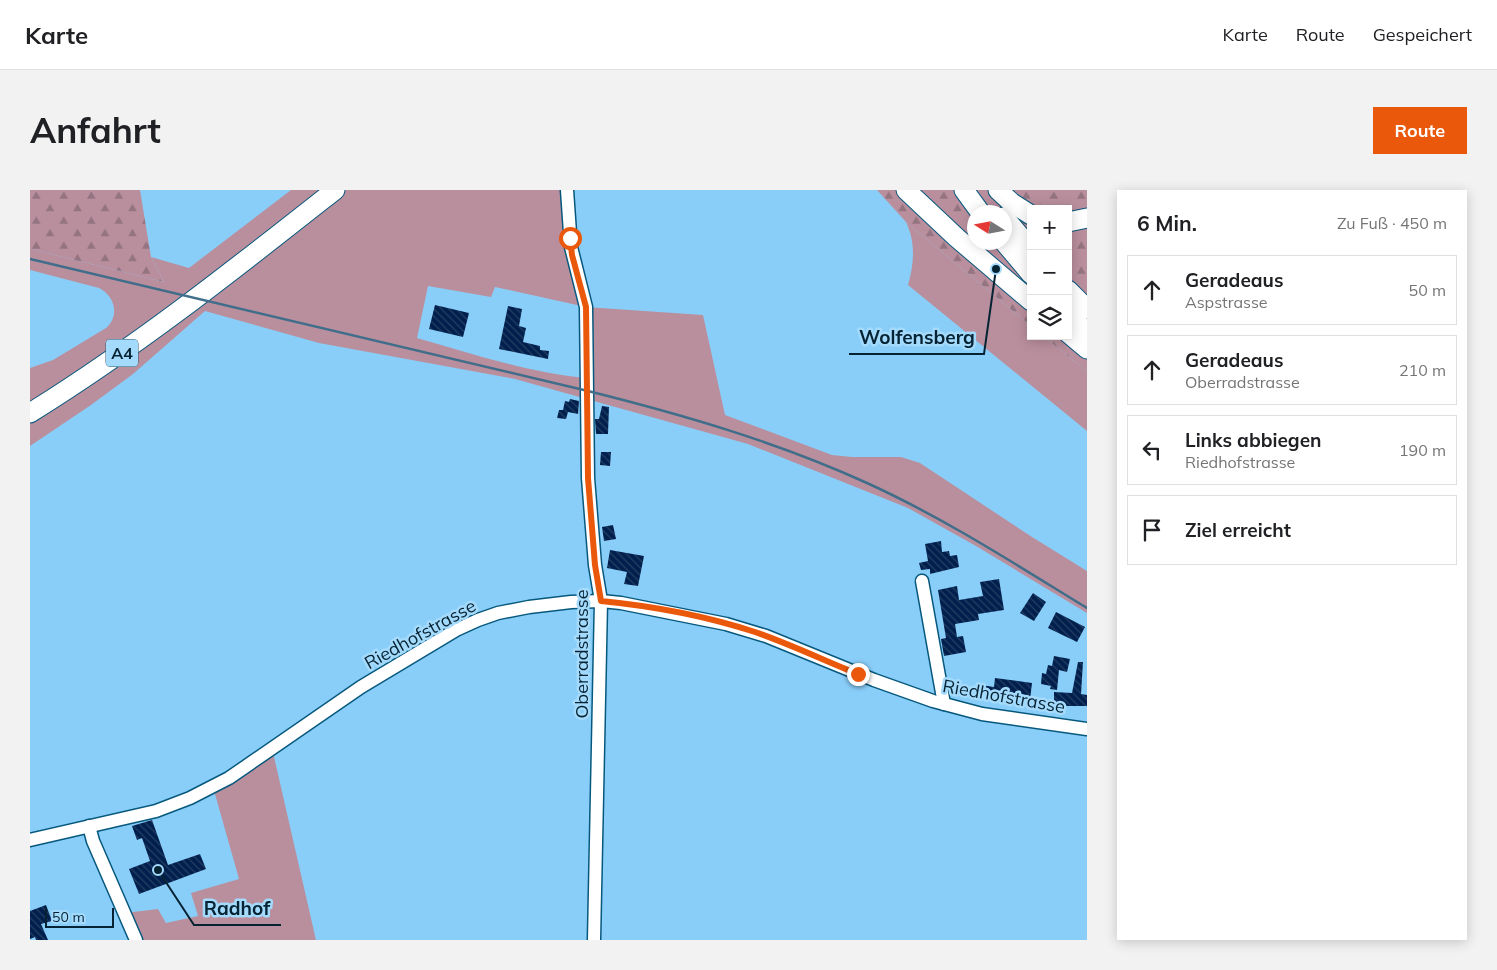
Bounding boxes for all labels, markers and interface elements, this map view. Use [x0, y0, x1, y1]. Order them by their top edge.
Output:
text: Karte [25, 20, 88, 50]
text: Karte [1223, 23, 1268, 46]
text: Route [1296, 23, 1345, 46]
text: Gespeichert [1373, 23, 1472, 46]
button: Route [1373, 107, 1467, 154]
text: Anfahrt [30, 108, 161, 152]
north arrow [967, 205, 1012, 250]
map controls [1027, 205, 1072, 340]
button: + [1027, 205, 1072, 250]
text: 6 Min. [1137, 210, 1197, 236]
text: Zu Fuß · 450 m [1337, 213, 1447, 233]
route start [559, 227, 582, 250]
button: − [1027, 250, 1072, 295]
text: Geradeaus [1185, 268, 1283, 292]
icon: ahead [1138, 276, 1166, 304]
text: 50 m [1409, 280, 1446, 300]
text: Aspstrasse [1185, 292, 1268, 312]
button: layers [1027, 295, 1072, 340]
callout: Wolfensberg [849, 320, 984, 354]
text: Wolfensberg [859, 325, 975, 349]
road number: A4 [106, 340, 138, 367]
text: Geradeaus [1185, 348, 1283, 372]
icon: ahead [1138, 356, 1166, 384]
text: 210 m [1399, 360, 1446, 380]
text: Oberradstrasse [1185, 372, 1300, 392]
text: Links abbiegen [1185, 428, 1322, 452]
icon: left [1138, 436, 1166, 464]
text: 190 m [1399, 440, 1446, 460]
text: Riedhofstrasse [1185, 452, 1295, 472]
icon: arrive [1138, 516, 1166, 544]
text: Ziel erreicht [1185, 518, 1291, 542]
street label: Oberradstrasse [570, 589, 593, 719]
street label: Riedhofstrasse [360, 594, 480, 674]
route end [847, 663, 870, 686]
street label: Riedhofstrasse [941, 674, 1067, 718]
callout: Radhof [194, 891, 281, 925]
text: Radhof [204, 896, 271, 920]
scale bar [45, 905, 114, 928]
text: 50 m [52, 908, 85, 926]

